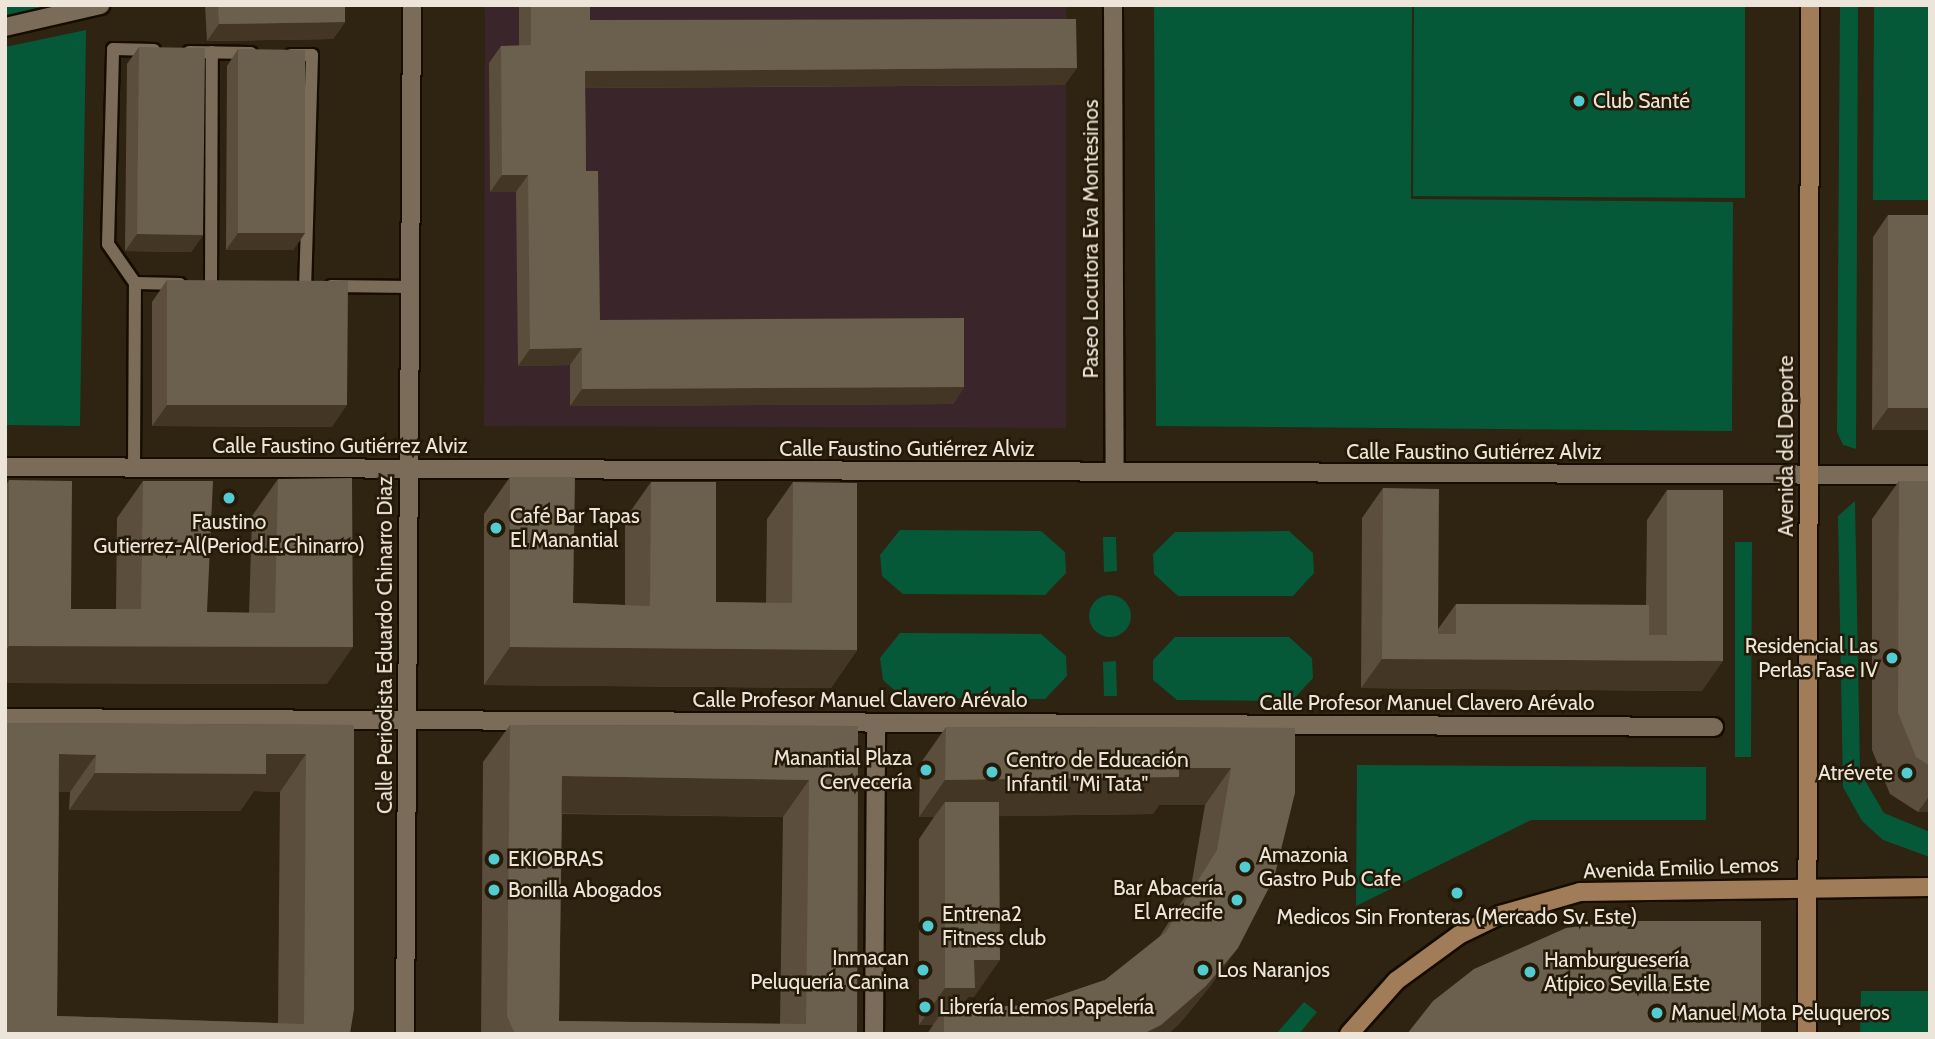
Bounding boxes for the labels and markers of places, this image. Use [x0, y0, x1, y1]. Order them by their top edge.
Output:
place label: Club Santé [1593, 88, 1690, 114]
marker: Club Santé [1571, 93, 1587, 109]
marker: Faustino Gutierrez-Al(Period.E.Chinarro) [221, 490, 237, 506]
place label: Café Bar Tapas El Manantial [510, 503, 640, 553]
place label: Faustino Gutierrez-Al(Period.E.Chinarro) [93, 509, 365, 559]
marker: Café Bar Tapas El Manantial [488, 520, 504, 536]
place label: Residencial Las Perlas Fase IV [1745, 633, 1878, 683]
marker: Residencial Las Perlas Fase IV [1884, 650, 1900, 666]
place label: Manantial Plaza Cervecería [773, 745, 912, 795]
place label: Centro de Educación Infantil "Mi Tata" [1006, 747, 1189, 797]
place label: Atrévete [1818, 760, 1893, 786]
marker: Manantial Plaza Cervecería [918, 762, 934, 778]
marker: Centro de Educación Infantil "Mi Tata" [984, 764, 1000, 780]
marker: Atrévete [1899, 765, 1915, 781]
place label: Amazonia Gastro Pub Cafe [1259, 842, 1401, 892]
place label: EKIOBRAS [508, 846, 603, 872]
marker: EKIOBRAS [486, 851, 502, 867]
marker: Amazonia Gastro Pub Cafe [1237, 859, 1253, 875]
place label: Bar Abacería El Arrecife [1113, 875, 1223, 925]
place label: Bonilla Abogados [508, 877, 662, 903]
marker: Bonilla Abogados [486, 882, 502, 898]
marker: Medicos Sin Fronteras (Mercado Sv. Este) [1449, 885, 1465, 901]
marker: Bar Abacería El Arrecife [1229, 892, 1245, 908]
place label: Entrena2 Fitness club [942, 901, 1046, 951]
place label: Medicos Sin Fronteras (Mercado Sv. Este) [1277, 904, 1637, 930]
marker: Entrena2 Fitness club [920, 918, 936, 934]
place label: Inmacan Peluquería Canina [750, 945, 909, 995]
place label: Hamburguesería Atípico Sevilla Este [1544, 947, 1710, 997]
place label: Los Naranjos [1217, 957, 1330, 983]
marker: Inmacan Peluquería Canina [915, 962, 931, 978]
marker: Los Naranjos [1195, 962, 1211, 978]
marker: Hamburguesería Atípico Sevilla Este [1522, 964, 1538, 980]
place label: Librería Lemos Papelería [939, 994, 1154, 1020]
marker: Librería Lemos Papelería [917, 999, 933, 1015]
place label: Manuel Mota Peluqueros [1671, 1000, 1890, 1026]
marker: Manuel Mota Peluqueros [1649, 1005, 1665, 1021]

